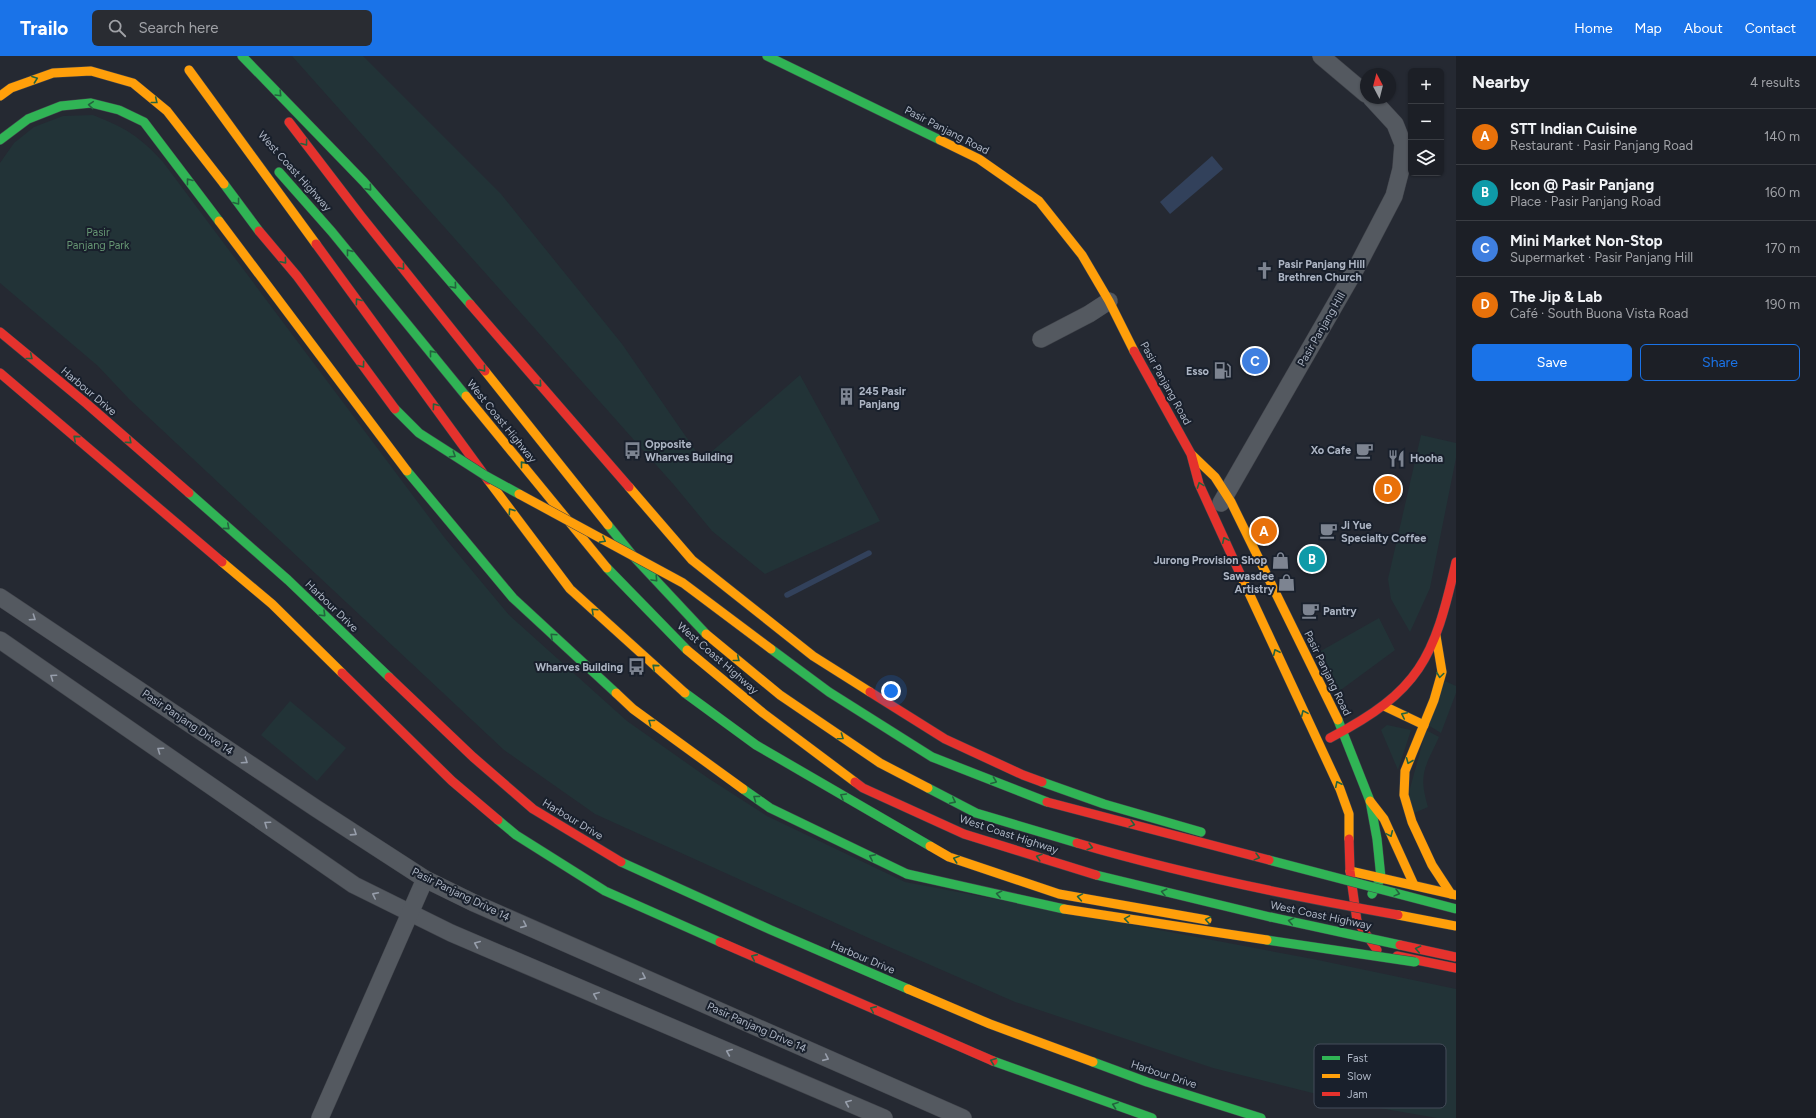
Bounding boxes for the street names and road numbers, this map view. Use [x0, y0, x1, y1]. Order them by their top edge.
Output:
street label: Pasir Panjang Road [902, 103, 991, 157]
street label: West Coast Highway [255, 129, 334, 214]
street label: Pasir Panjang Hill [1295, 290, 1348, 369]
street label: Pasir Panjang Road [1137, 339, 1194, 427]
street label: Harbour Drive [58, 364, 119, 418]
street label: West Coast Highway [464, 377, 539, 466]
street label: Harbour Drive [303, 578, 361, 635]
street label: West Coast Highway [674, 620, 761, 697]
street label: Pasir Panjang Road [1301, 628, 1354, 718]
street label: Pasir Panjang Drive 14 [140, 687, 236, 758]
street label: Harbour Drive [540, 796, 605, 843]
street label: West Coast Highway [958, 812, 1060, 857]
street label: Pasir Panjang Drive 14 [410, 865, 512, 924]
street label: West Coast Highway [1269, 898, 1373, 933]
street label: Harbour Drive [829, 938, 897, 977]
street label: Pasir Panjang Drive 14 [705, 1000, 809, 1055]
street label: Harbour Drive [1129, 1058, 1198, 1091]

